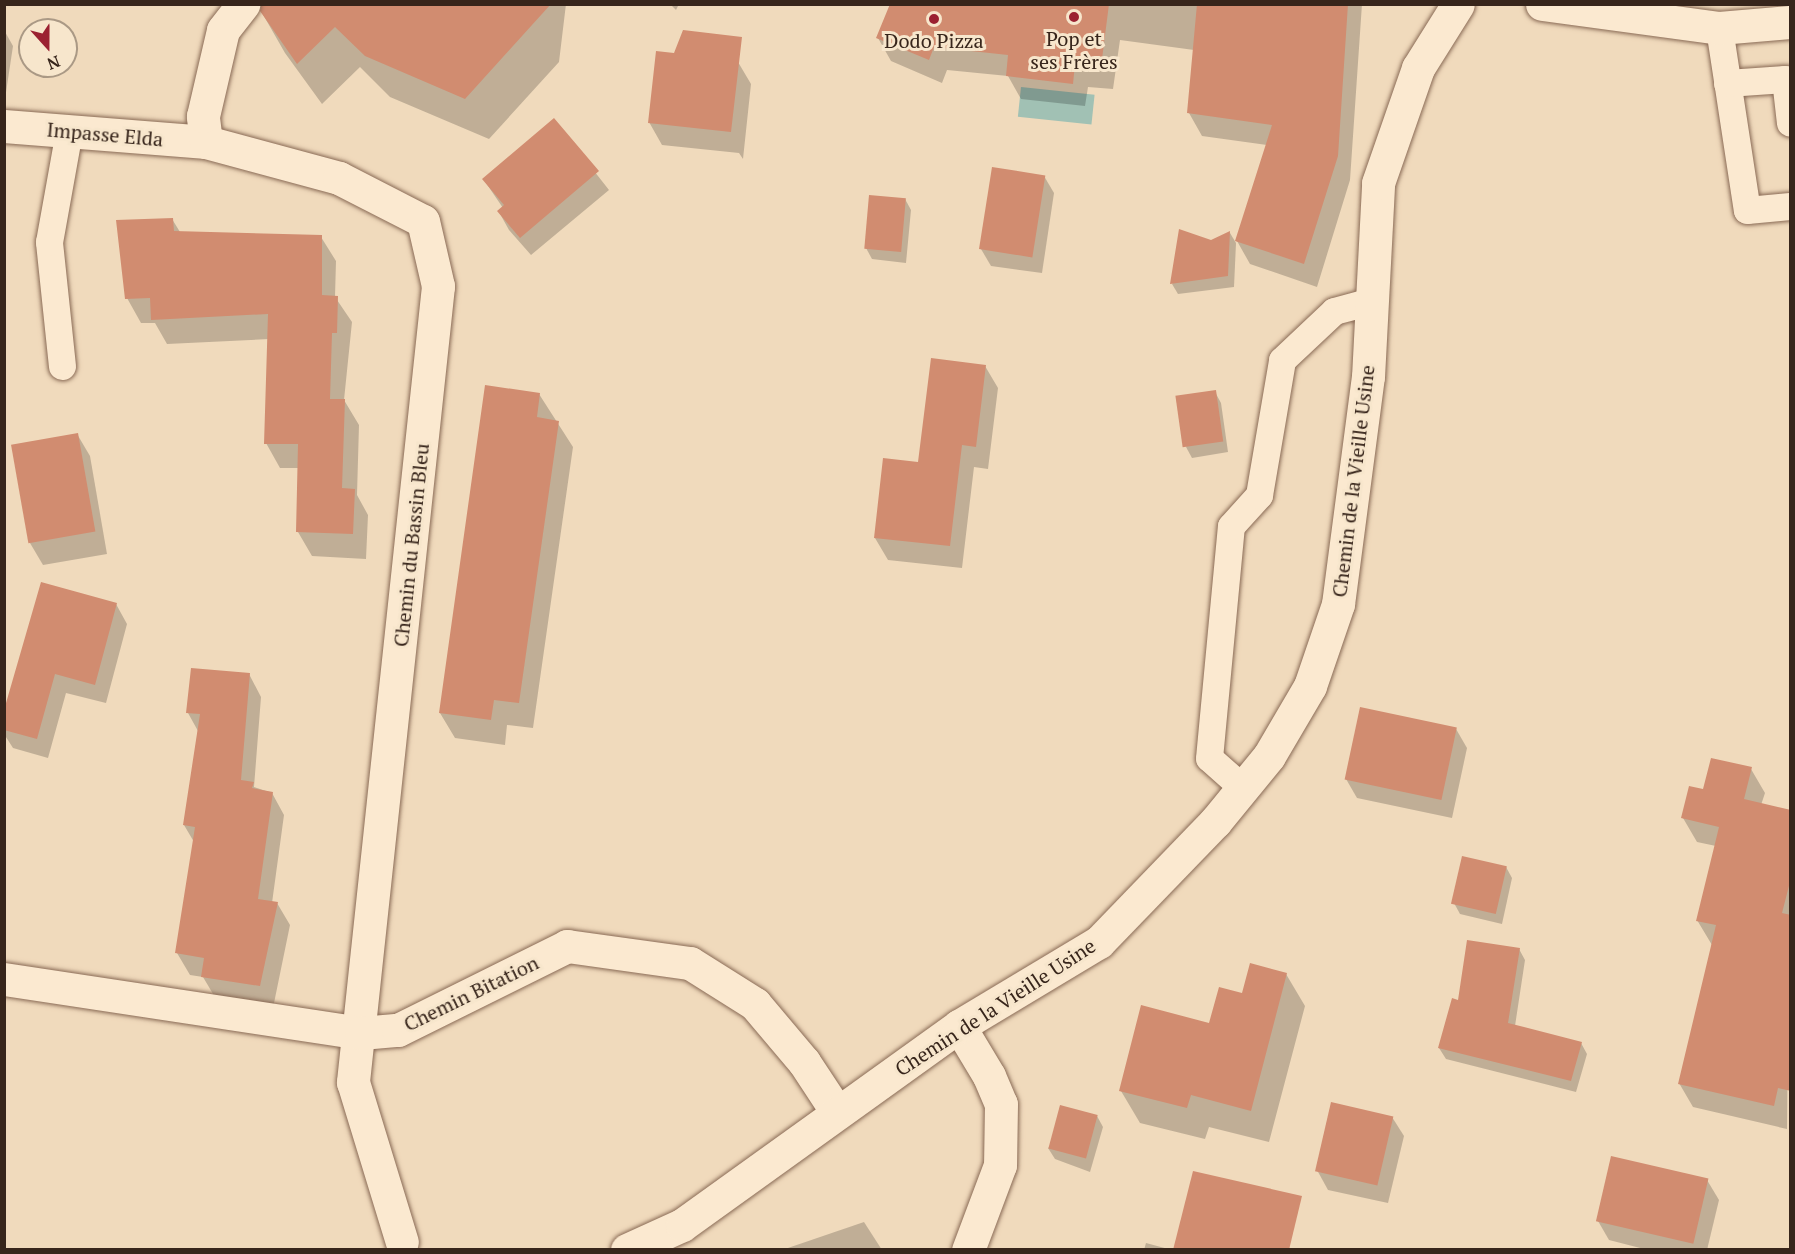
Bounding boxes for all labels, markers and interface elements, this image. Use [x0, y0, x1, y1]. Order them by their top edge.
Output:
marker: Pop et ses Frères [1067, 10, 1081, 24]
marker: Dodo Pizza [927, 12, 941, 26]
north arrow [18, 18, 78, 78]
place label: Pop et ses Frères [1030, 27, 1118, 74]
place label: Dodo Pizza [884, 28, 984, 52]
text: N [44, 50, 63, 75]
street label: Impasse Elda [46, 117, 164, 151]
street label: Chemin de la Vieille Usine [1327, 363, 1379, 599]
street label: Chemin du Bassin Bleu [388, 442, 434, 648]
street label: Chemin de la Vieille Usine [890, 933, 1100, 1081]
street label: Chemin Bitation [400, 950, 542, 1036]

